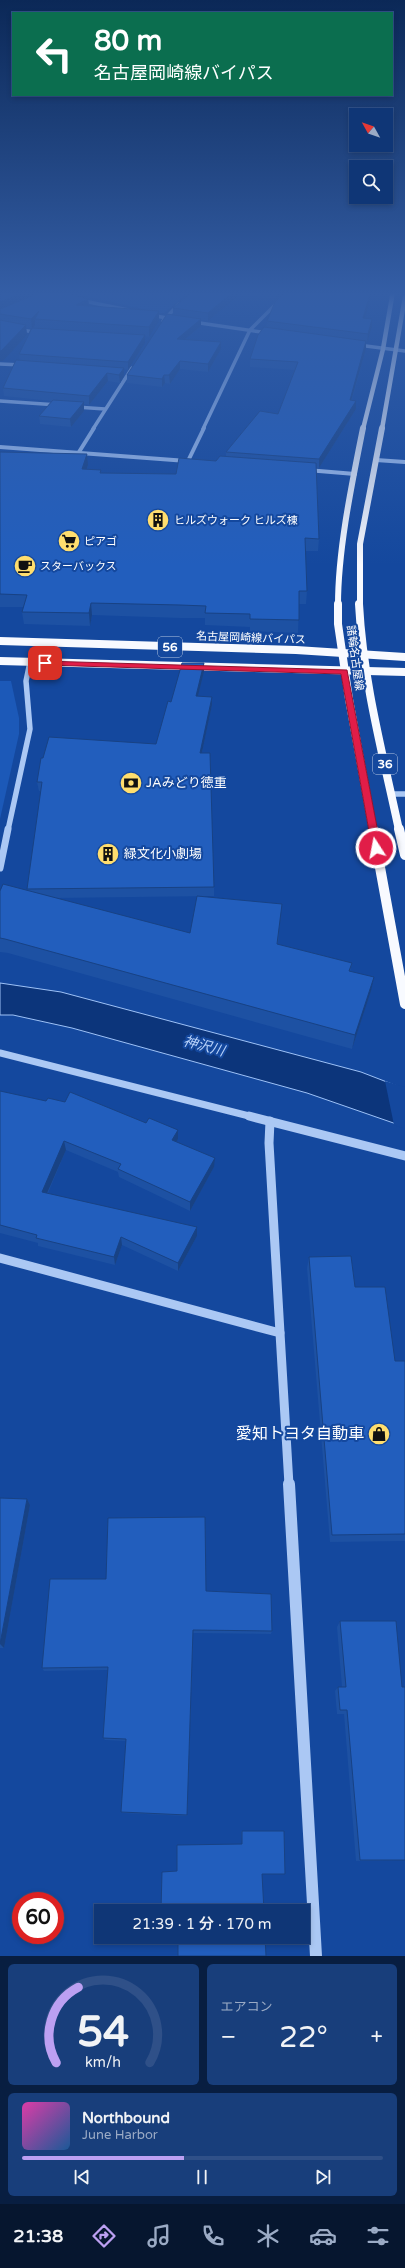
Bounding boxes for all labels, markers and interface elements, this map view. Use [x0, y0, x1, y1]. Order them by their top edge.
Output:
text: 80 m [94, 24, 162, 58]
icon: left [28, 28, 80, 80]
text: 名古屋岡崎線バイパス [94, 62, 274, 84]
north arrow [349, 108, 393, 152]
map controls [349, 108, 393, 204]
button: search [349, 160, 393, 204]
building icon: ヒルズウォーク ヒルズ棟 [145, 507, 171, 533]
place label: ヒルズウォーク ヒルズ棟 [174, 514, 298, 527]
supermarket icon: ピアゴ [56, 528, 82, 554]
place label: ピアゴ [84, 535, 117, 548]
cafe icon: スターバックス [12, 553, 38, 579]
place label: スターバックス [40, 560, 117, 573]
street label: 諸輪名古屋線 [344, 624, 366, 692]
street label: 名古屋岡崎線バイパス [196, 630, 306, 646]
road number: 56 [158, 637, 182, 657]
pin [28, 646, 62, 680]
icon: arrive [34, 652, 56, 674]
road number: 36 [373, 754, 397, 774]
bank icon: JAみどり徳重 [118, 770, 144, 796]
place label: JAみどり徳重 [146, 775, 227, 791]
position arrow [355, 827, 397, 869]
building icon: 緑文化小劇場 [95, 841, 121, 867]
place label: 緑文化小劇場 [124, 846, 202, 862]
water label: 神沢川 [182, 1032, 228, 1060]
shop icon: 愛知トヨタ自動車 [366, 1421, 392, 1447]
place label: 愛知トヨタ自動車 [236, 1424, 364, 1444]
speed limit sign: 60 [12, 1892, 64, 1944]
text: 21:39 · 1 分 · 170 m [132, 1915, 272, 1933]
text: エアコン [221, 1999, 273, 2015]
text: 54 [77, 2007, 129, 2057]
text: 22° [279, 2019, 328, 2056]
text: − [221, 2024, 236, 2050]
text: + [371, 2024, 383, 2050]
text: km/h [85, 2053, 121, 2070]
text: Northbound [82, 2109, 170, 2127]
text: June Harbor [82, 2127, 158, 2143]
icon: previous [71, 2166, 93, 2188]
icon: pause [191, 2166, 213, 2188]
icon: next [312, 2166, 334, 2188]
icon: directions [90, 2222, 118, 2250]
icon: music [145, 2222, 173, 2250]
icon: phone [199, 2222, 227, 2250]
icon: climate [254, 2222, 282, 2250]
icon: car [309, 2222, 337, 2250]
icon: filters [364, 2222, 392, 2250]
text: 21:38 [13, 2225, 63, 2247]

